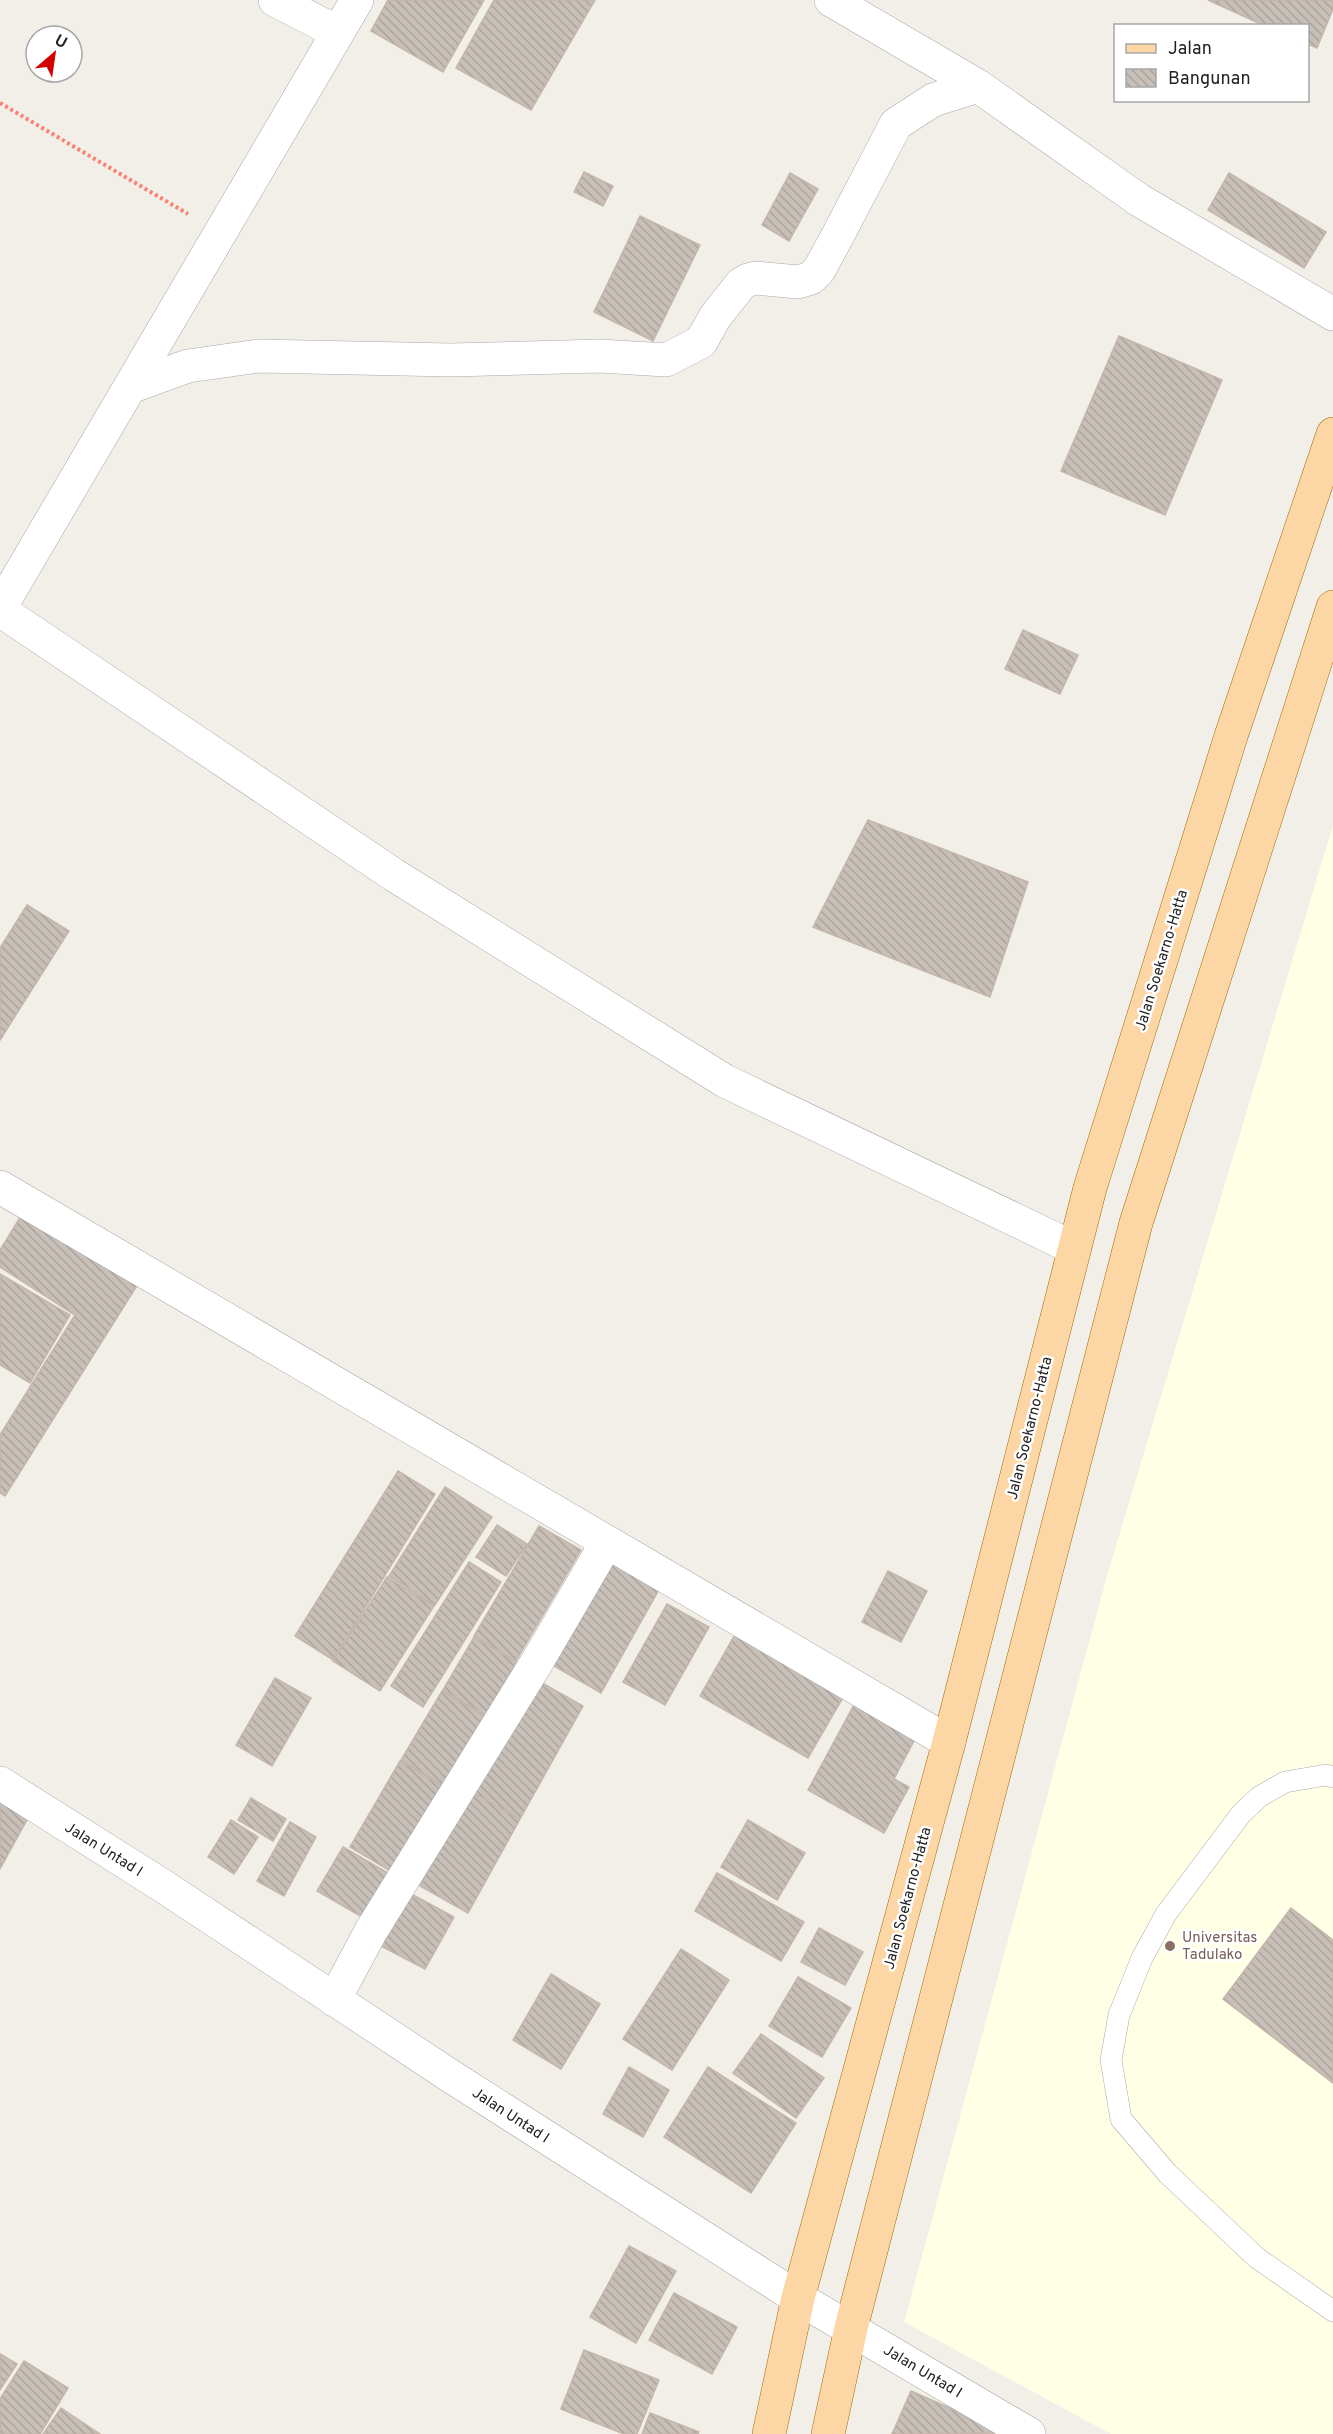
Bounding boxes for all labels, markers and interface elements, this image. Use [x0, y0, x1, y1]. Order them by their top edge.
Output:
north arrow [24, 24, 84, 84]
legend [1114, 24, 1309, 102]
text: U [50, 31, 70, 54]
text: Jalan [1168, 38, 1212, 61]
text: Bangunan [1168, 68, 1251, 91]
street label: Jalan Soekarno-Hatta [1132, 888, 1193, 1033]
street label: Jalan Soekarno-Hatta [1004, 1355, 1057, 1502]
street label: Jalan Untad I [61, 1819, 146, 1882]
street label: Jalan Soekarno-Hatta [880, 1825, 937, 1972]
place label: Universitas Tadulako [1182, 1929, 1257, 1965]
marker: Universitas Tadulako [1163, 1939, 1177, 1953]
street label: Jalan Untad I [468, 2084, 552, 2148]
street label: Jalan Untad I [879, 2341, 965, 2403]

